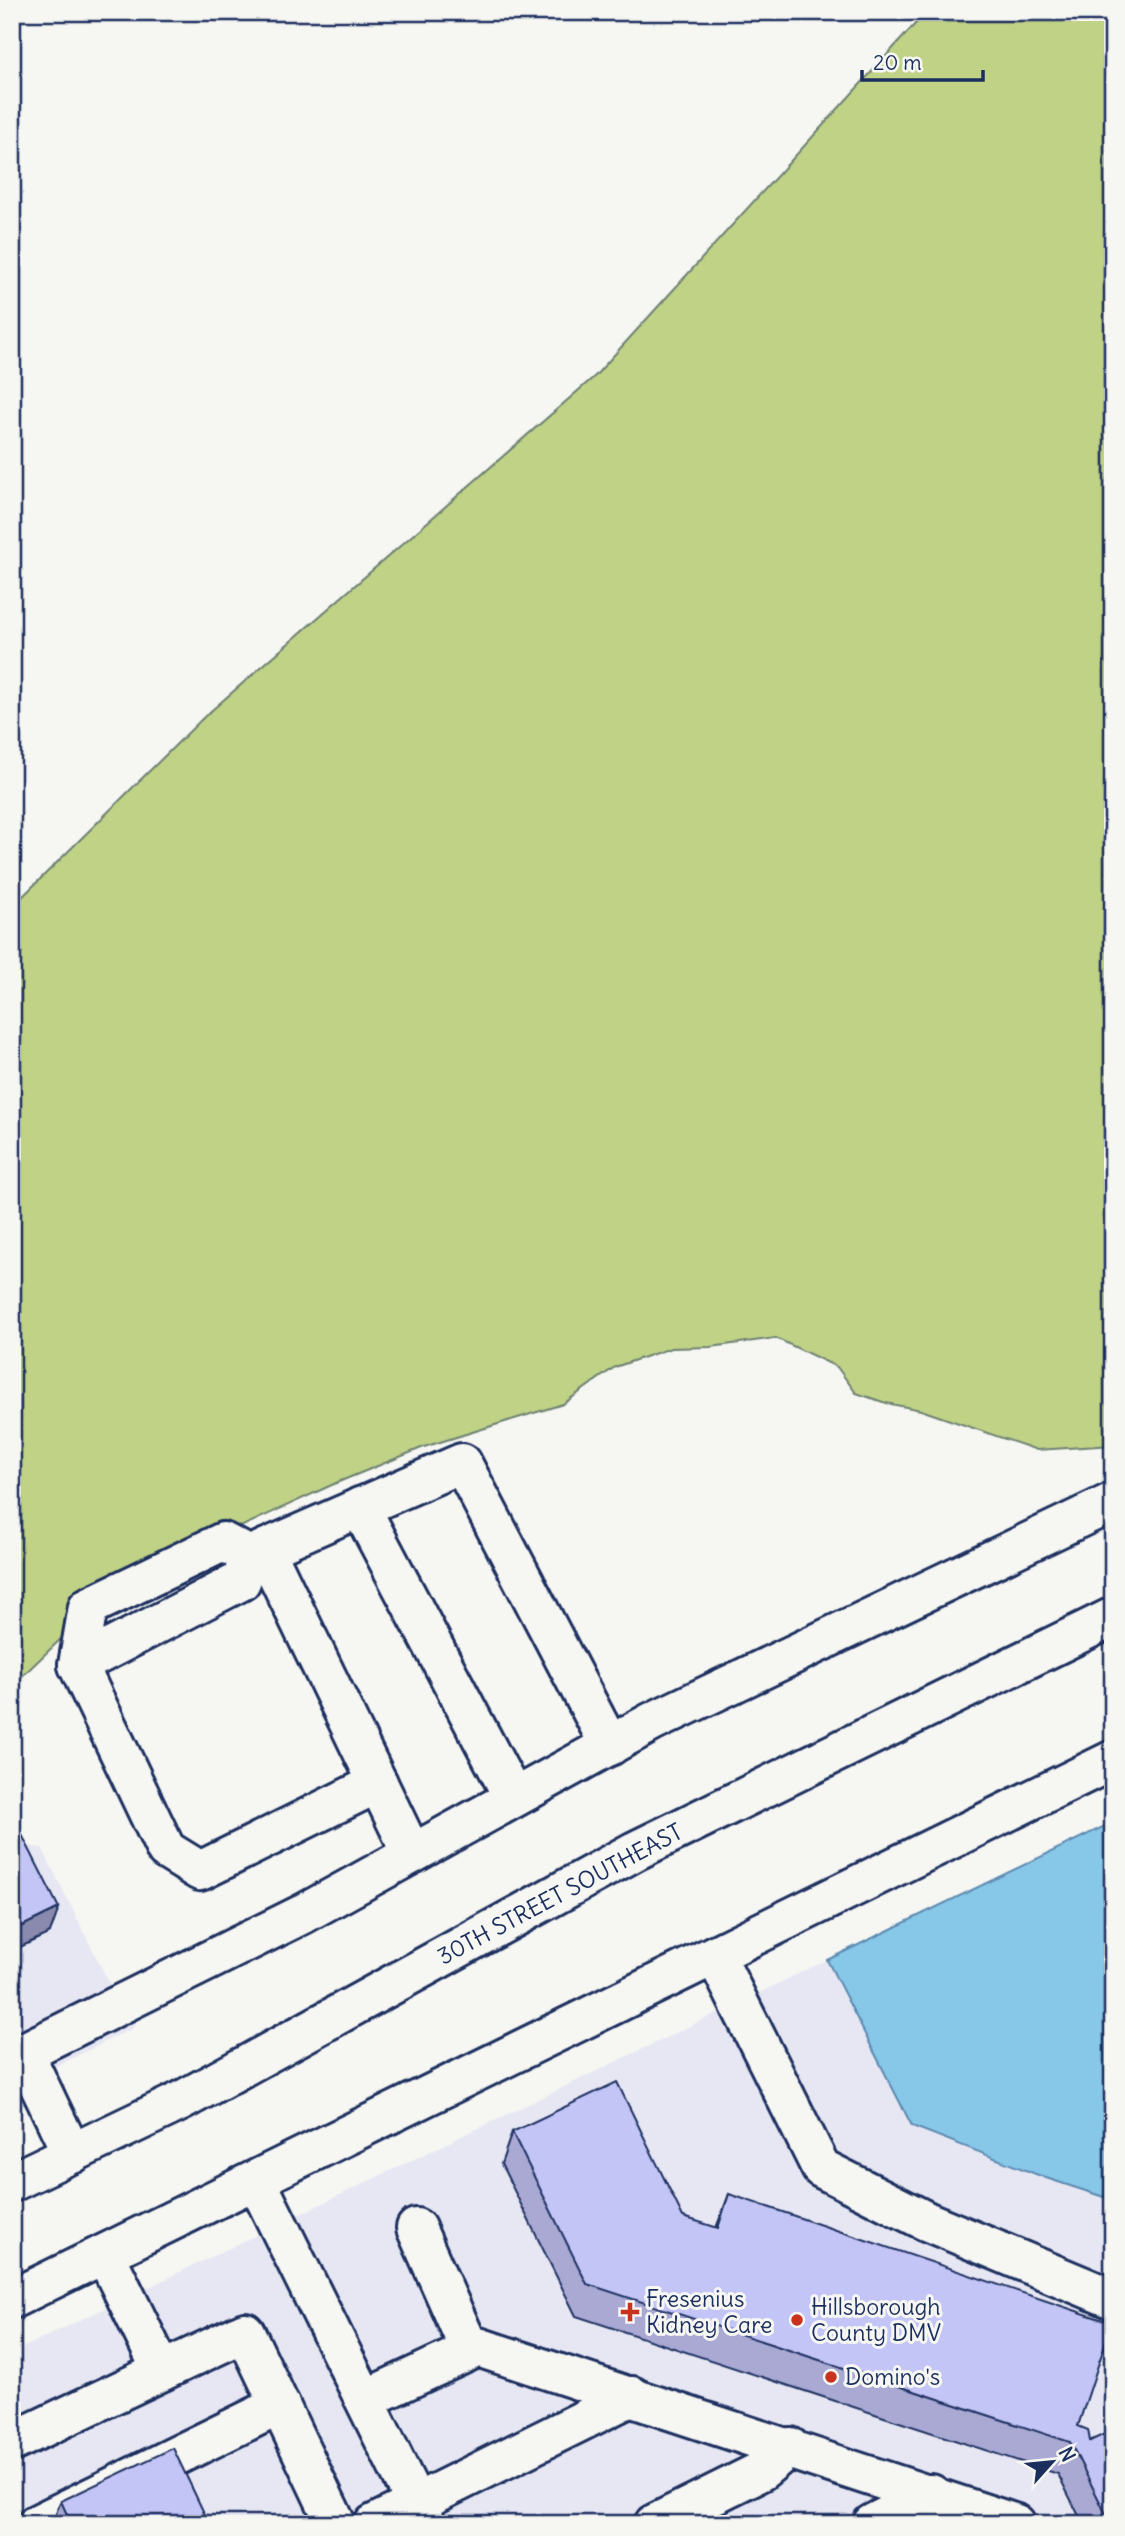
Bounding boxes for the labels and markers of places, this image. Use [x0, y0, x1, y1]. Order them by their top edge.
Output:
place label: Fresenius Kidney Care [646, 2284, 772, 2339]
place label: Hillsborough County DMV [811, 2292, 941, 2347]
marker: Fresenius Kidney Care [620, 2302, 640, 2322]
marker: Hillsborough County DMV [789, 2312, 805, 2328]
place label: Domino's [845, 2362, 940, 2391]
marker: Domino's [823, 2369, 839, 2385]

